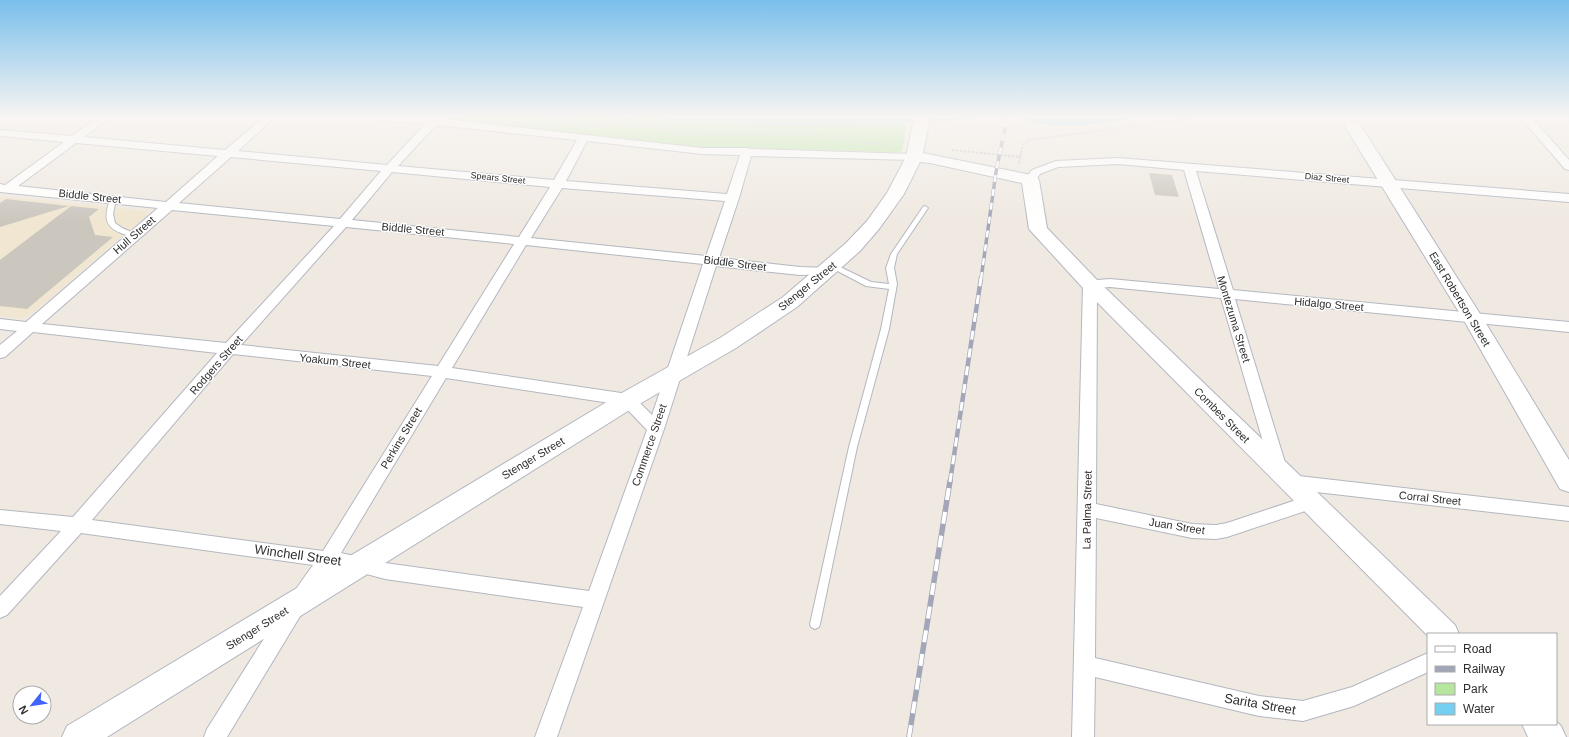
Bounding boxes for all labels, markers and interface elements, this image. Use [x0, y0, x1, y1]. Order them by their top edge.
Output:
street label: Spears Street [470, 170, 526, 186]
street label: Diaz Street [1304, 171, 1350, 185]
street label: Biddle Street [58, 187, 122, 205]
street label: Hull Street [111, 214, 157, 256]
street label: Biddle Street [381, 220, 445, 238]
street label: East Robertson Street [1427, 250, 1493, 348]
street label: Biddle Street [703, 253, 767, 273]
street label: Stenger Street [776, 259, 838, 313]
street label: Montezuma Street [1215, 274, 1253, 364]
street label: Hidalgo Street [1294, 295, 1364, 313]
street label: Rodgers Street [187, 333, 245, 397]
street label: Yoakum Street [299, 351, 371, 371]
street label: Combes Street [1192, 385, 1252, 445]
street label: Commerce Street [629, 402, 669, 488]
street label: Perkins Street [378, 405, 424, 471]
street label: Stenger Street [500, 435, 566, 481]
street label: La Palma Street [1080, 470, 1094, 550]
street label: Corral Street [1398, 489, 1462, 507]
street label: Juan Street [1148, 516, 1206, 536]
street label: Winchell Street [254, 541, 343, 569]
street label: Stenger Street [224, 604, 290, 652]
legend [1427, 633, 1557, 725]
text: Road [1463, 642, 1492, 656]
text: Railway [1463, 662, 1505, 676]
text: Park [1463, 682, 1489, 696]
north arrow [12, 685, 52, 725]
street label: Sarita Street [1223, 690, 1297, 718]
text: Water [1463, 702, 1495, 716]
text: N [16, 704, 31, 716]

